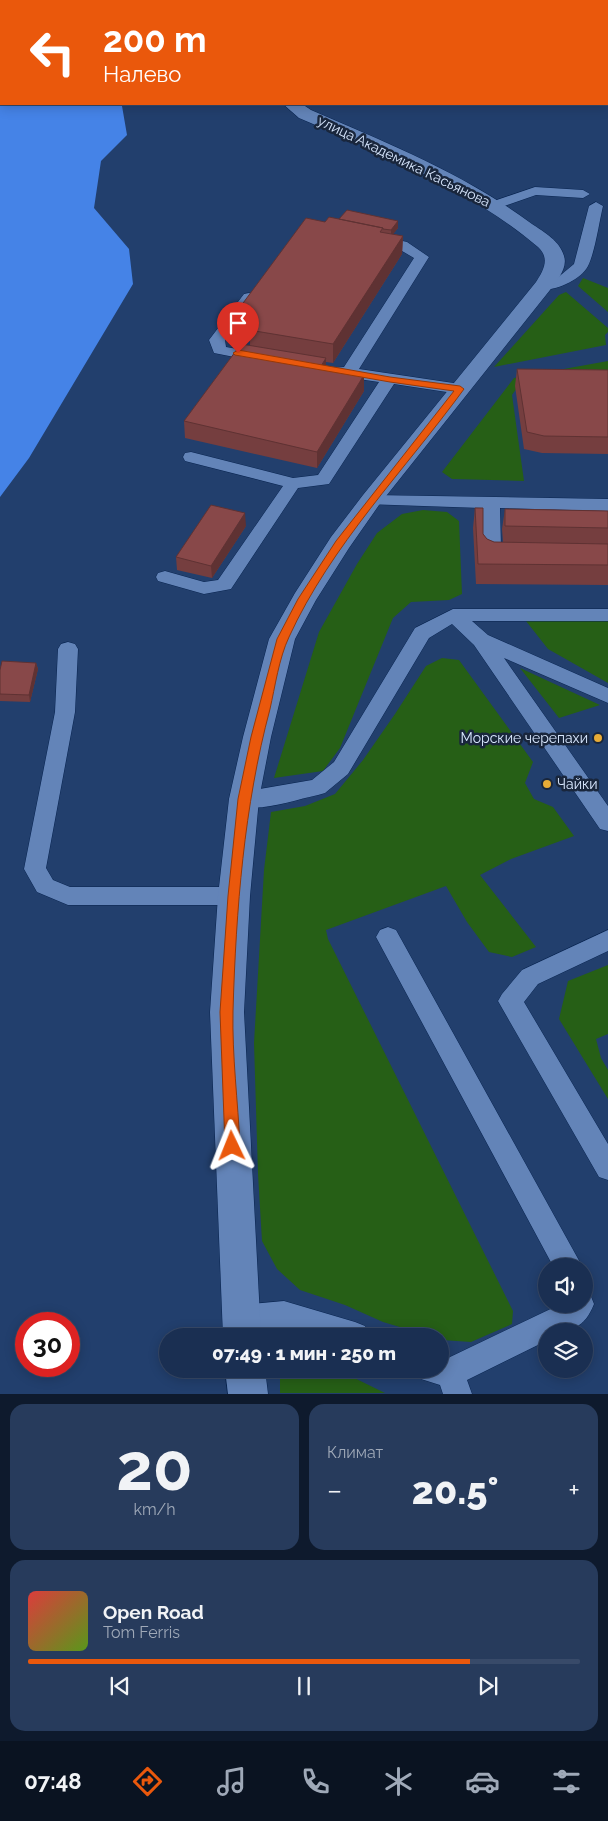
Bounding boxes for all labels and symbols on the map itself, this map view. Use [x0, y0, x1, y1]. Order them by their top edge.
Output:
street label: улица Академика Касьянова [315, 112, 493, 210]
pin [217, 302, 259, 353]
place label: Морские черепахи [461, 730, 588, 746]
marker: Морские черепахи [592, 732, 604, 744]
place label: Чайки [557, 776, 598, 792]
marker: Чайки [541, 778, 553, 790]
position arrow [205, 1119, 257, 1171]
speed limit sign: 30 [15, 1312, 80, 1377]

